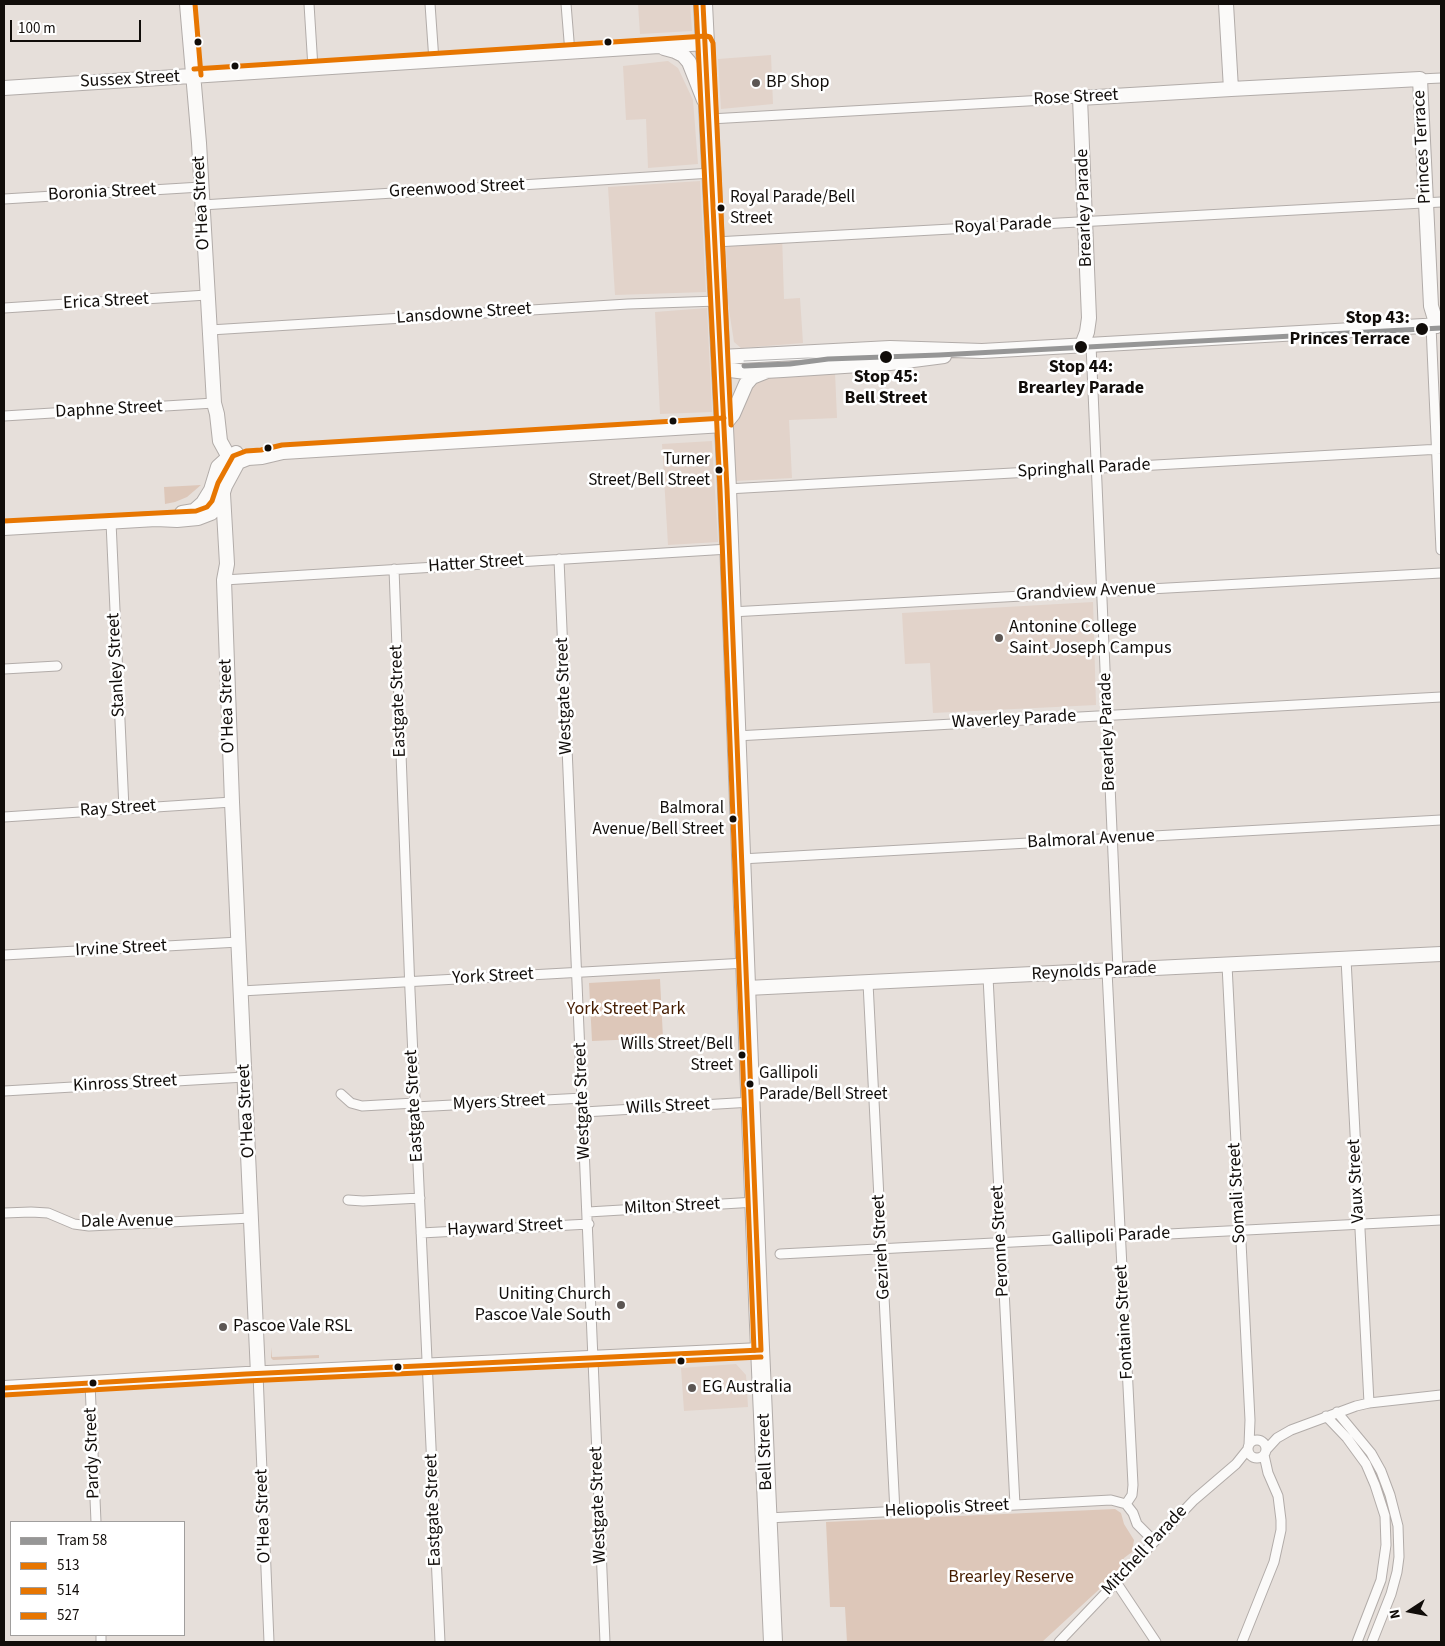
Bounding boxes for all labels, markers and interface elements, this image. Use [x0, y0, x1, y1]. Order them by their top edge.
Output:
scale bar [12, 10, 144, 42]
text: 100 m [18, 18, 56, 39]
unlabelled marker [193, 37, 203, 47]
unlabelled marker [603, 37, 613, 47]
unlabelled marker [230, 61, 240, 71]
street label: Sussex Street [79, 67, 181, 93]
place label: BP Shop [766, 72, 830, 94]
marker: BP Shop [750, 77, 762, 89]
street label: Rose Street [1033, 85, 1119, 111]
street label: Princes Terrace [1409, 90, 1437, 204]
street label: Brearley Parade [1072, 148, 1098, 268]
street label: O'Hea Street [189, 155, 215, 251]
street label: Greenwood Street [389, 175, 525, 203]
street label: Boronia Street [47, 179, 157, 207]
place label: Royal Parade/Bell Street [730, 188, 855, 228]
marker: Royal Parade/Bell Street [716, 203, 726, 213]
street label: Royal Parade [954, 213, 1052, 239]
street label: Erica Street [63, 289, 149, 315]
street label: Lansdowne Street [396, 299, 532, 329]
place label: Stop 43: Princes Terrace [1289, 308, 1410, 350]
marker: Stop 43: Princes Terrace [1414, 321, 1430, 337]
marker: Stop 44: Brearley Parade [1073, 339, 1089, 355]
marker: Stop 45: Bell Street [878, 349, 894, 365]
place label: Stop 44: Brearley Parade [1018, 357, 1144, 399]
place label: Stop 45: Bell Street [845, 367, 927, 409]
street label: Daphne Street [55, 396, 163, 424]
unlabelled marker [668, 416, 678, 426]
unlabelled marker [263, 443, 273, 453]
place label: Turner Street/Bell Street [588, 450, 710, 490]
street label: Springhall Parade [1017, 455, 1151, 483]
marker: Turner Street/Bell Street [714, 465, 724, 475]
street label: Hatter Street [427, 550, 525, 578]
street label: Grandview Avenue [1016, 578, 1156, 606]
street label: Stanley Street [103, 612, 131, 718]
place label: Antonine College Saint Joseph Campus [1009, 617, 1171, 660]
marker: Antonine College Saint Joseph Campus [993, 632, 1005, 644]
street label: Westgate Street [552, 637, 578, 755]
street label: Eastgate Street [386, 644, 412, 758]
street label: O'Hea Street [216, 658, 240, 754]
street label: Brearley Parade [1095, 672, 1121, 792]
street label: Waverley Parade [951, 706, 1077, 734]
street label: Ray Street [79, 796, 157, 822]
place label: Balmoral Avenue/Bell Street [593, 799, 724, 839]
marker: Balmoral Avenue/Bell Street [728, 814, 738, 824]
street label: Balmoral Avenue [1027, 826, 1155, 854]
street label: Irvine Street [75, 936, 167, 962]
street label: Reynolds Parade [1031, 958, 1157, 986]
street label: York Street [452, 964, 534, 990]
park label: York Street Park [567, 999, 685, 1021]
place label: Wills Street/Bell Street [620, 1035, 733, 1075]
street label: Westgate Street [570, 1042, 596, 1160]
street label: Eastgate Street [401, 1049, 429, 1163]
marker: Wills Street/Bell Street [737, 1050, 747, 1060]
street label: O'Hea Street [234, 1063, 260, 1159]
place label: Gallipoli Parade/Bell Street [759, 1064, 887, 1104]
street label: Kinross Street [72, 1070, 178, 1098]
marker: Gallipoli Parade/Bell Street [745, 1079, 755, 1089]
street label: Myers Street [452, 1090, 546, 1116]
street label: Wills Street [625, 1094, 711, 1120]
street label: Vaux Street [1344, 1138, 1370, 1224]
street label: Somali Street [1225, 1142, 1251, 1244]
street label: Peronne Street [987, 1185, 1015, 1297]
street label: Milton Street [623, 1194, 721, 1220]
street label: Gezireh Street [868, 1194, 896, 1300]
street label: Dale Avenue [80, 1210, 174, 1234]
street label: Hayward Street [447, 1214, 563, 1242]
street label: Gallipoli Parade [1051, 1223, 1171, 1251]
street label: Fontaine Street [1111, 1264, 1139, 1380]
place label: Uniting Church Pascoe Vale South [475, 1284, 611, 1326]
marker: Uniting Church Pascoe Vale South [615, 1299, 627, 1311]
place label: Pascoe Vale RSL [233, 1316, 353, 1338]
marker: Pascoe Vale RSL [217, 1321, 229, 1333]
unlabelled marker [676, 1356, 686, 1366]
unlabelled marker [393, 1362, 403, 1372]
place label: EG Australia [702, 1377, 792, 1399]
unlabelled marker [88, 1378, 98, 1388]
marker: EG Australia [686, 1382, 698, 1394]
street label: Pardy Street [81, 1407, 105, 1499]
street label: Bell Street [754, 1413, 778, 1491]
street label: Westgate Street [586, 1446, 612, 1564]
street label: Eastgate Street [421, 1453, 447, 1567]
street label: O'Hea Street [252, 1468, 276, 1564]
street label: Heliopolis Street [884, 1495, 1010, 1523]
street label: Mitchell Parade [1098, 1501, 1192, 1601]
legend [10, 1521, 185, 1636]
text: Tram 58 [57, 1530, 107, 1551]
text: 513 [57, 1555, 79, 1576]
park label: Brearley Reserve [948, 1567, 1074, 1589]
text: 514 [57, 1580, 79, 1601]
north arrow [1385, 1586, 1435, 1636]
text: 527 [57, 1605, 79, 1626]
text: N [1385, 1607, 1406, 1620]

